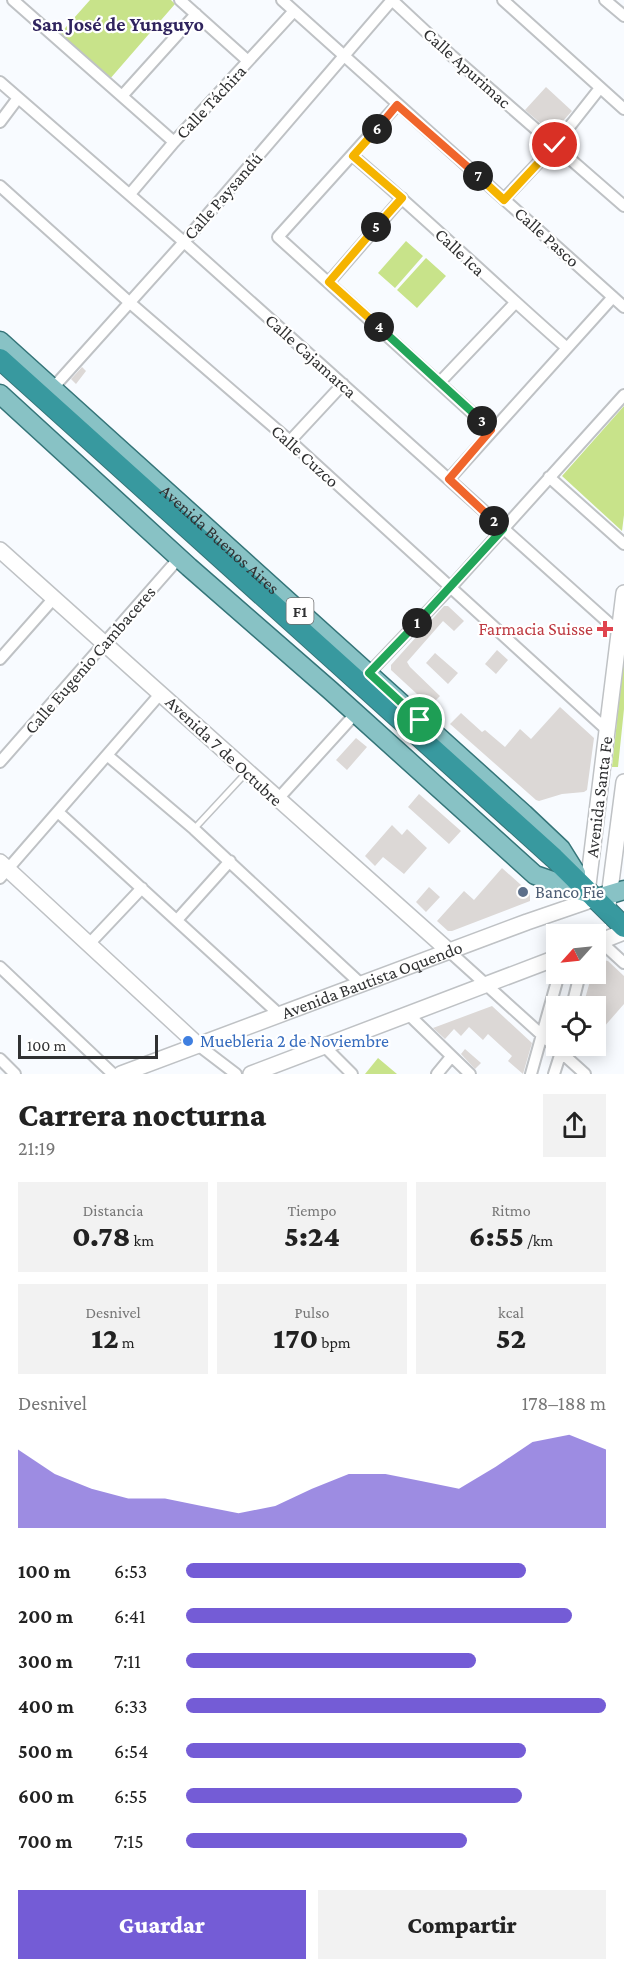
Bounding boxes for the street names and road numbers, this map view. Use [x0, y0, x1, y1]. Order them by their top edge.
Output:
street label: Calle Apurimac [419, 24, 515, 113]
street label: Calle Táchira [172, 61, 250, 143]
street label: Calle Paysandú [180, 148, 267, 244]
street label: Calle Pasco [511, 203, 583, 271]
street label: Calle Ica [431, 224, 489, 280]
street label: Calle Cajamarca [261, 310, 361, 403]
street label: Calle Cuzco [267, 421, 343, 491]
street label: Avenida Buenos Aires [156, 480, 284, 598]
street label: Calle Eugenio Cambaceres [20, 582, 160, 738]
road number: F1 [286, 598, 314, 624]
street label: Avenida 7 de Octubre [162, 692, 286, 810]
street label: Avenida Santa Fe [582, 735, 616, 859]
street label: Avenida Bautista Oquendo [279, 937, 465, 1023]

